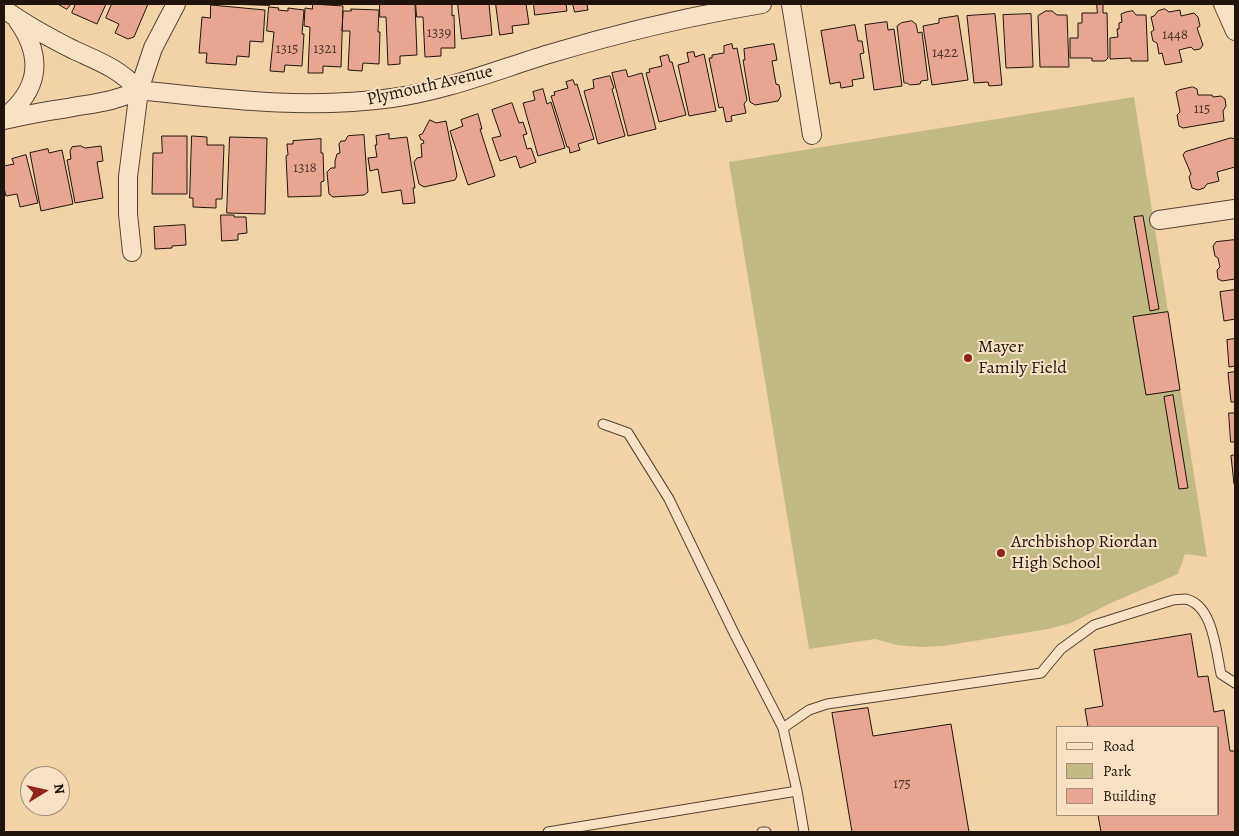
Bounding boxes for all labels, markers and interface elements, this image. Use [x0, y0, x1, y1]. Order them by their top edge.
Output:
house number: 1339 [427, 24, 451, 42]
house number: 1448 [1162, 26, 1188, 44]
house number: 1315 [276, 40, 298, 58]
house number: 1321 [313, 40, 337, 58]
house number: 1422 [932, 44, 958, 62]
street label: Plymouth Avenue [365, 61, 495, 111]
house number: 115 [1194, 100, 1210, 118]
house number: 1318 [293, 159, 317, 177]
place label: Mayer Family Field [978, 337, 1067, 379]
marker: Mayer Family Field [962, 352, 974, 364]
place label: Archbishop Riordan High School [1011, 532, 1158, 574]
marker: Archbishop Riordan High School [995, 547, 1007, 559]
legend [1056, 726, 1219, 816]
text: Road [1103, 736, 1134, 756]
text: Park [1103, 761, 1131, 781]
north arrow [20, 766, 70, 816]
house number: 175 [893, 775, 911, 793]
text: N [49, 782, 70, 795]
text: Building [1103, 786, 1156, 806]

